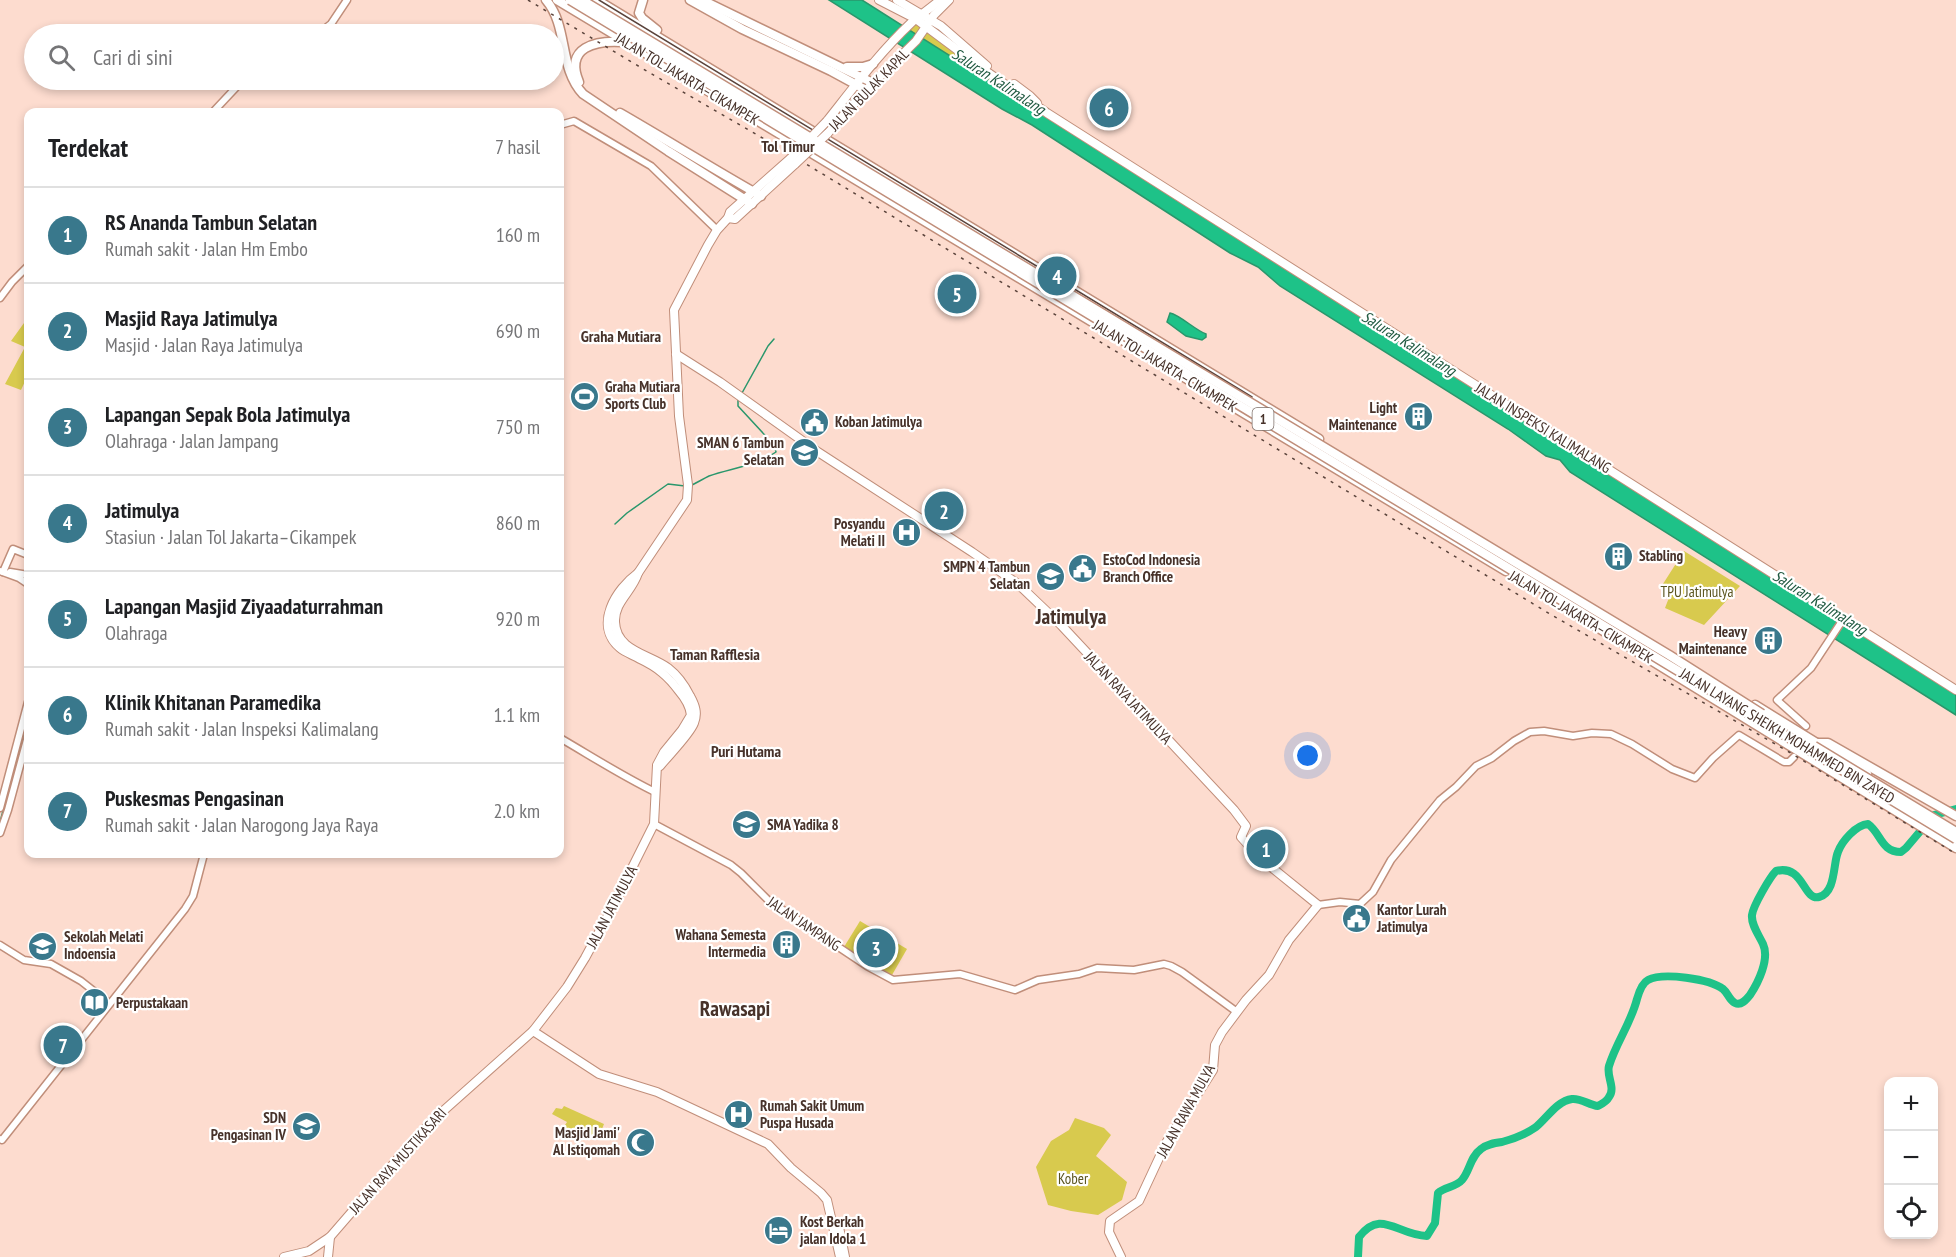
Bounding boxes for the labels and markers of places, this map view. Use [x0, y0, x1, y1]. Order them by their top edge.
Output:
pin: 6 [1090, 86, 1128, 130]
pin: 4 [1038, 254, 1076, 298]
pin: 5 [938, 272, 976, 316]
place label: Graha Mutiara Sports Club [605, 377, 680, 413]
sports icon: Graha Mutiara Sports Club [568, 380, 600, 412]
place label: Light Maintenance [1329, 398, 1398, 434]
building icon: Light Maintenance [1402, 401, 1434, 433]
public building icon: Koban Jatimulya [798, 406, 830, 438]
place label: Koban Jatimulya [835, 412, 922, 431]
place label: SMAN 6 Tambun Selatan [697, 433, 784, 469]
school or university icon: SMAN 6 Tambun Selatan [789, 436, 821, 468]
pin: 2 [924, 488, 964, 534]
place label: Posyandu Melati II [834, 514, 885, 550]
hospital icon: Posyandu Melati II [890, 517, 922, 549]
building icon: Stabling [1602, 540, 1634, 572]
place label: Stabling [1639, 546, 1684, 565]
place label: EstoCod Indonesia Branch Office [1103, 550, 1200, 586]
public building icon: EstoCod Indonesia Branch Office [1066, 553, 1098, 585]
place label: SMPN 4 Tambun Selatan [943, 557, 1030, 593]
school or university icon: SMPN 4 Tambun Selatan [1035, 560, 1067, 592]
place label: Heavy Maintenance [1679, 622, 1748, 658]
building icon: Heavy Maintenance [1752, 625, 1784, 657]
school or university icon: SMA Yadika 8 [730, 809, 762, 841]
place label: SMA Yadika 8 [767, 815, 839, 834]
pin: 1 [1246, 826, 1286, 872]
place label: Kantor Lurah Jatimulya [1376, 900, 1447, 936]
public building icon: Kantor Lurah Jatimulya [1340, 903, 1372, 935]
place label: Wahana Semesta Intermedia [675, 925, 766, 961]
pin: 3 [856, 926, 896, 970]
place label: Sekolah Melati Indoensia [64, 927, 143, 963]
building icon: Wahana Semesta Intermedia [771, 928, 803, 960]
school or university icon: Sekolah Melati Indoensia [27, 930, 59, 962]
library icon: Perpustakaan [79, 987, 111, 1019]
place label: Perpustakaan [116, 993, 188, 1012]
pin: 7 [44, 1022, 82, 1068]
place label: Rumah Sakit Umum Puspa Husada [760, 1096, 864, 1132]
hospital icon: Rumah Sakit Umum Puspa Husada [723, 1099, 755, 1131]
place label: SDN Pengasinan IV [211, 1108, 286, 1144]
school or university icon: SDN Pengasinan IV [291, 1111, 323, 1143]
place label: Masjid Jami' Al Istiqomah [552, 1123, 620, 1159]
mosque icon: Masjid Jami' Al Istiqomah [625, 1126, 657, 1158]
place label: Kost Berkah jalan Idola 1 [799, 1212, 866, 1248]
hotel icon: Kost Berkah jalan Idola 1 [763, 1215, 795, 1247]

